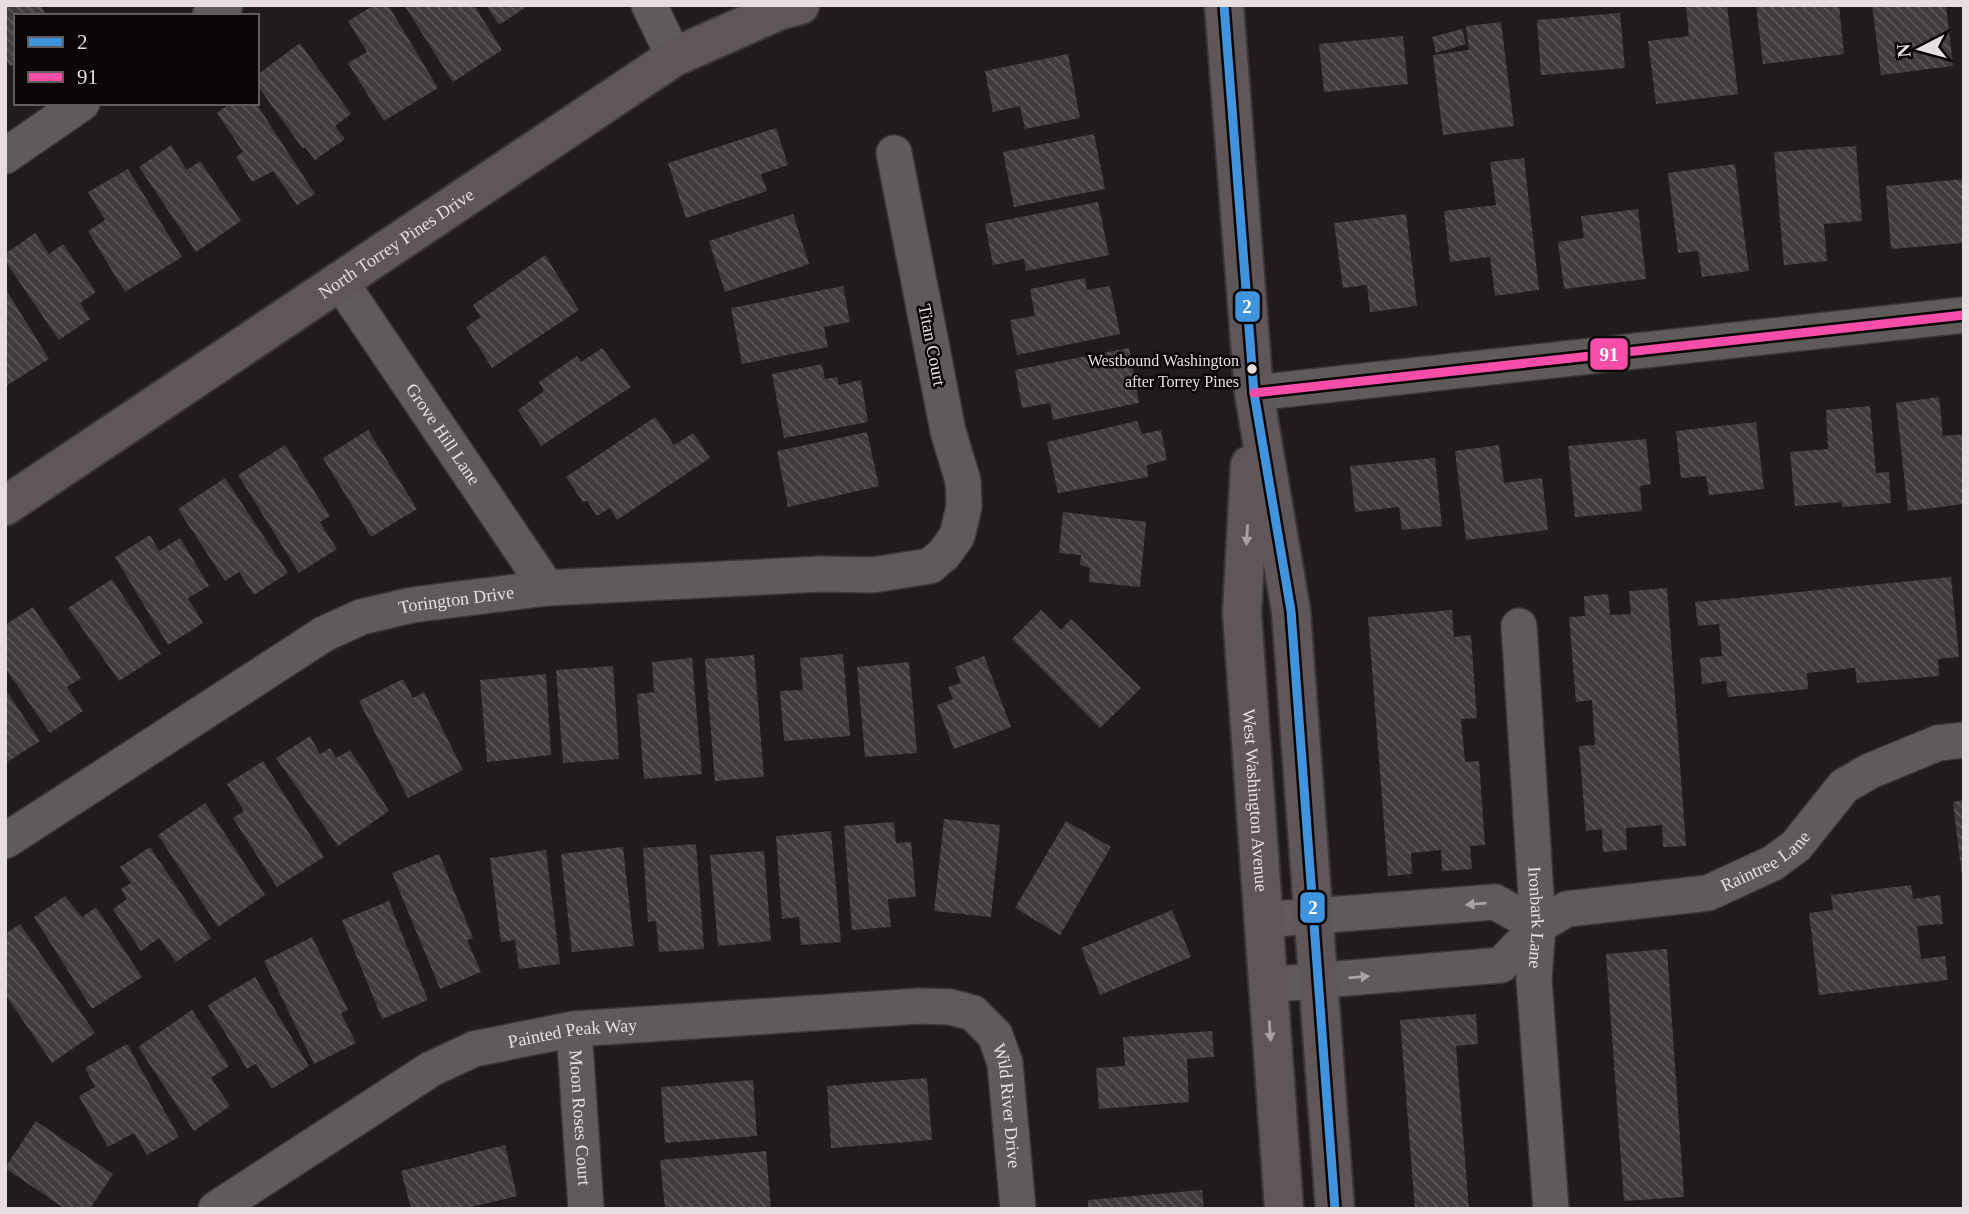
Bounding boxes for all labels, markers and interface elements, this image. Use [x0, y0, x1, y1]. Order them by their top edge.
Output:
legend [14, 14, 259, 105]
north arrow [1885, 14, 1955, 84]
text: 2 [77, 30, 88, 54]
text: N [1892, 43, 1915, 59]
text: 91 [77, 65, 98, 89]
street label: North Torrey Pines Drive [315, 184, 478, 303]
line badge: 2 [1234, 290, 1261, 323]
text: 2 [1242, 296, 1252, 317]
street label: Titan Court [914, 302, 950, 388]
line badge: 91 [1589, 337, 1629, 371]
text: 91 [1600, 344, 1619, 365]
place label: Westbound Washington after Torrey Pines [1088, 352, 1239, 391]
marker: Westbound Washington after Torrey Pines [1245, 362, 1259, 376]
street label: Grove Hill Lane [402, 380, 484, 489]
one-way arrow [1241, 524, 1252, 546]
street label: Torington Drive [397, 582, 515, 618]
street label: West Washington Avenue [1239, 708, 1272, 893]
street label: Raintree Lane [1718, 827, 1814, 896]
street label: Ironbark Lane [1524, 866, 1548, 969]
line badge: 2 [1299, 891, 1326, 924]
text: 2 [1308, 897, 1318, 918]
one-way arrow [1465, 899, 1487, 910]
one-way arrow [1348, 971, 1370, 982]
street label: Painted Peak Way [506, 1015, 638, 1052]
one-way arrow [1265, 1020, 1276, 1042]
street label: Wild River Drive [989, 1041, 1024, 1169]
street label: Moon Roses Court [565, 1049, 594, 1186]

